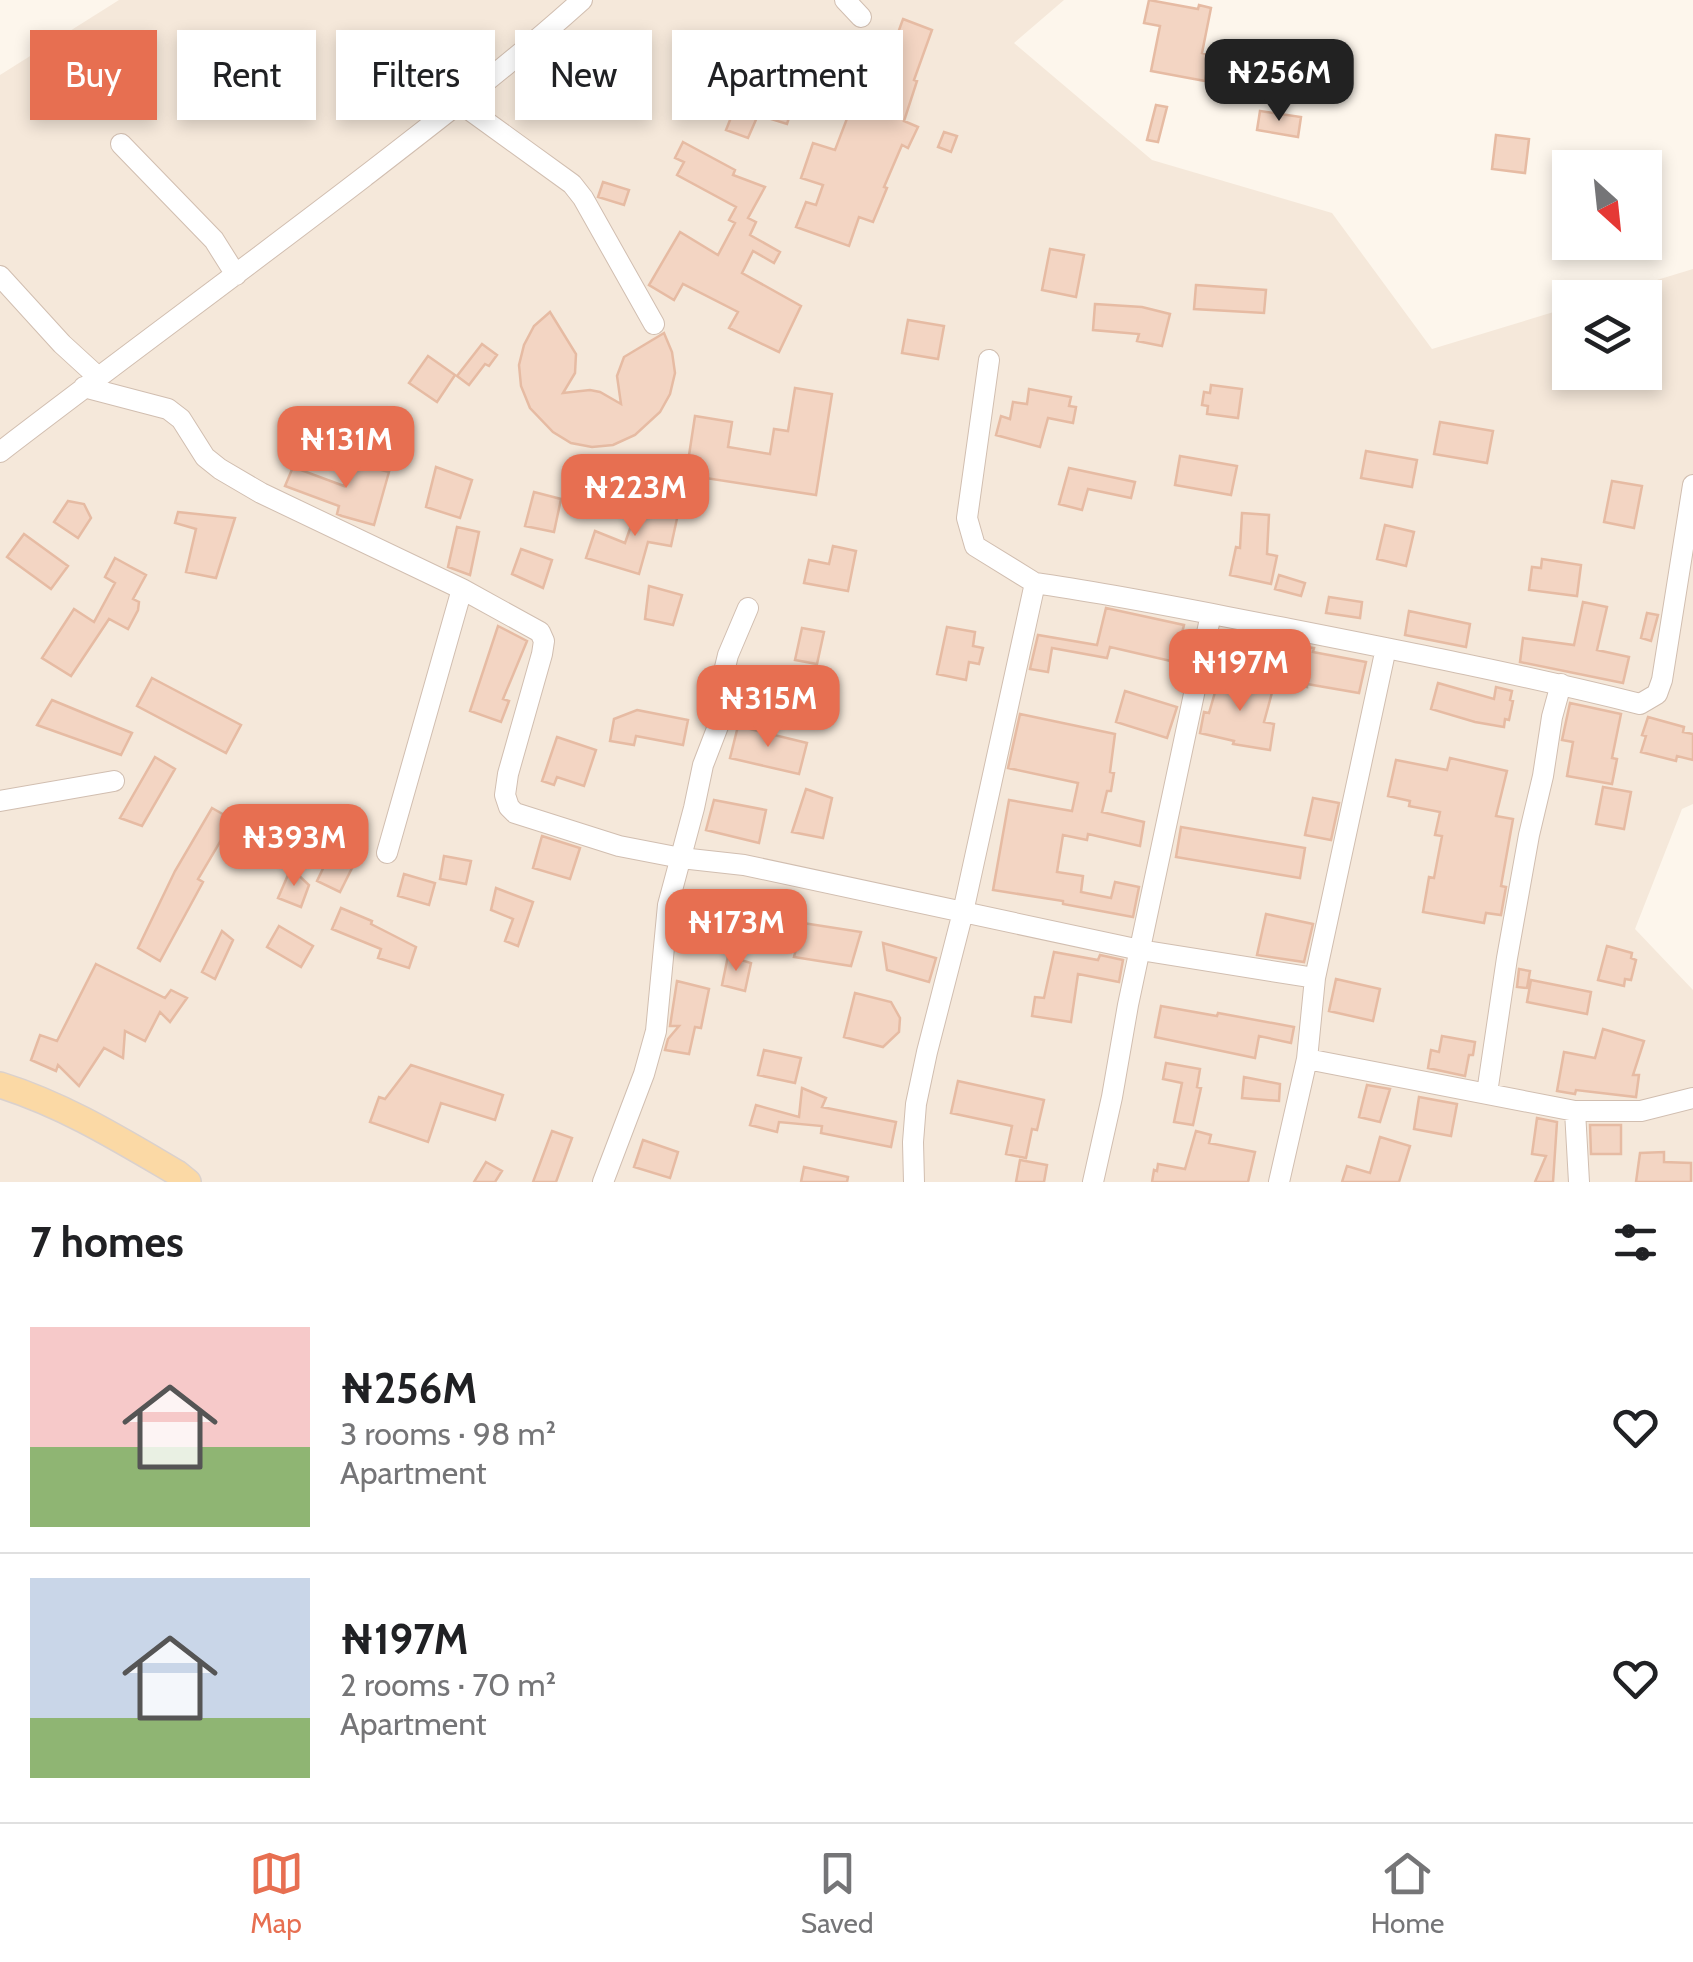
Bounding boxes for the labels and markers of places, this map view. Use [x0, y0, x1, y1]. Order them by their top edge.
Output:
pin: ₦256M [1209, 39, 1349, 124]
pin: ₦131M [276, 406, 416, 491]
pin: ₦223M [565, 454, 705, 539]
pin: ₦197M [1170, 629, 1310, 714]
pin: ₦315M [698, 665, 838, 750]
pin: ₦393M [224, 804, 364, 889]
pin: ₦173M [666, 889, 806, 974]

